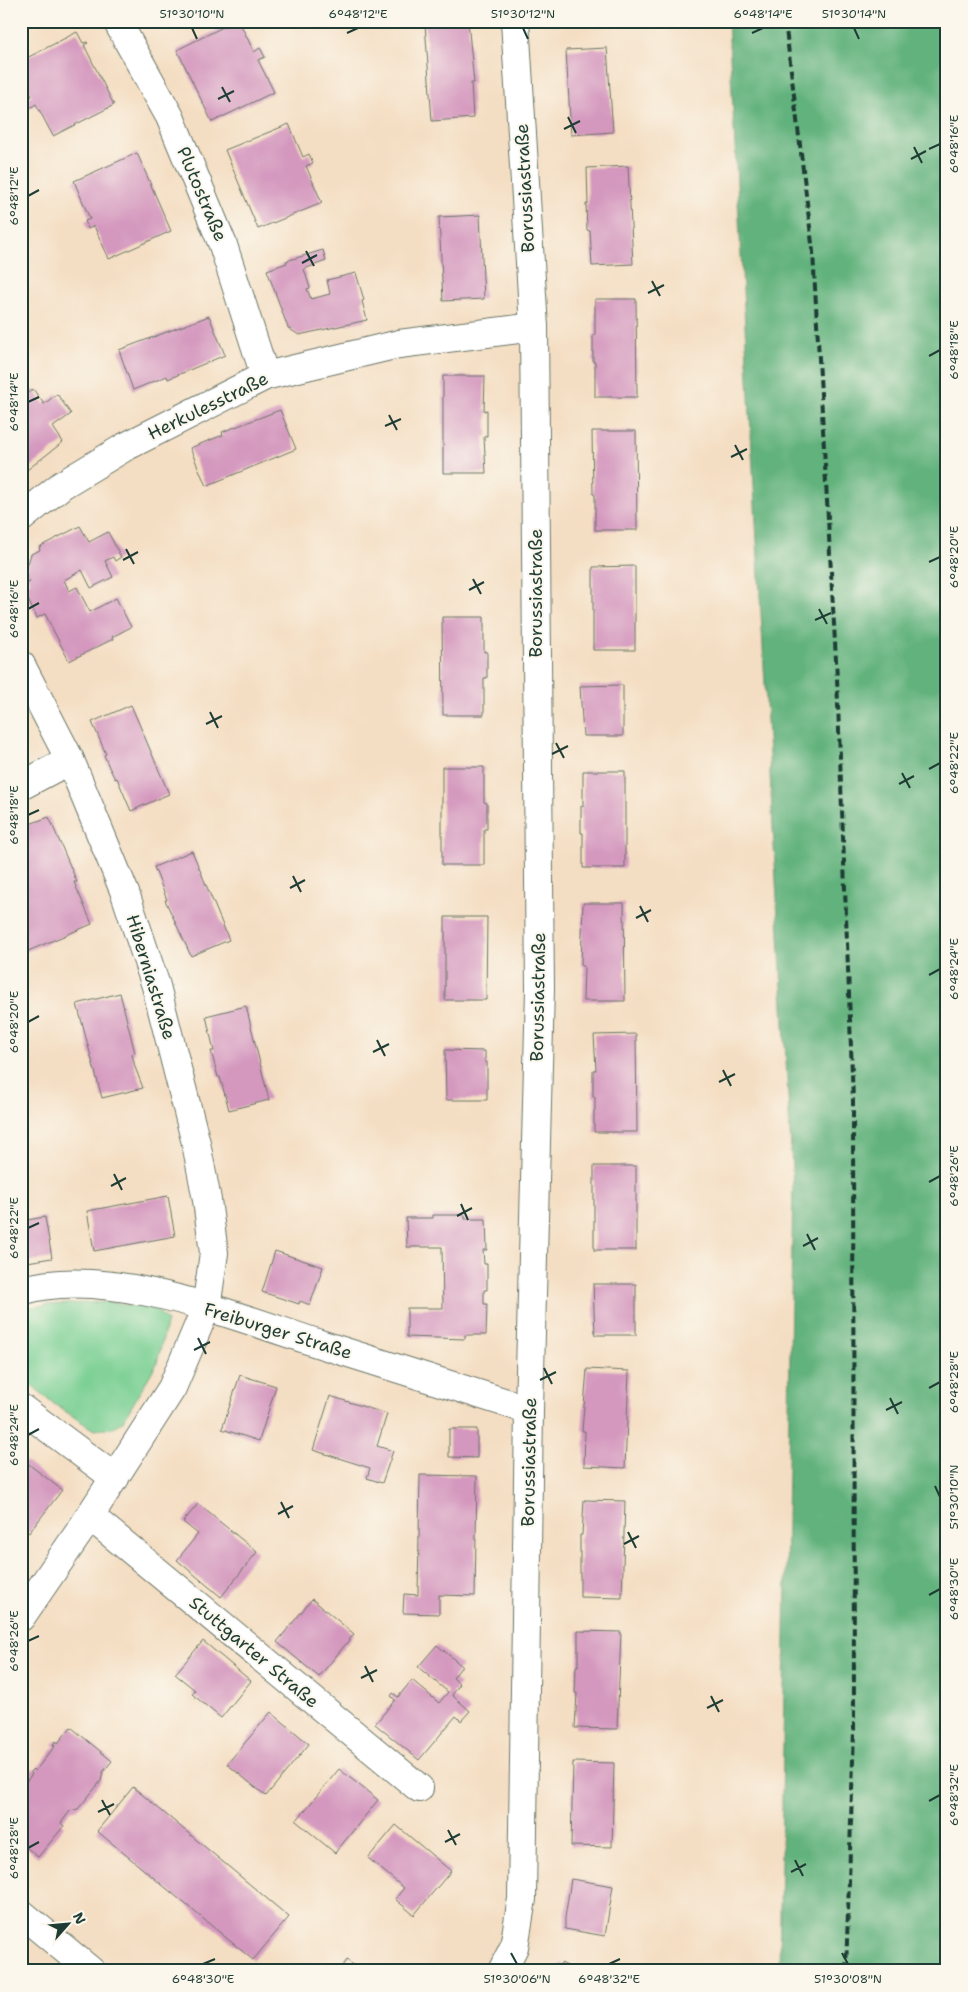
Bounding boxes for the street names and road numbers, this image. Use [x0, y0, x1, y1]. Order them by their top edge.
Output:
street label: Borussiastraße [510, 123, 540, 253]
street label: Plutostraße [171, 143, 233, 245]
street label: Herkulesstraße [144, 366, 272, 446]
street label: Borussiastraße [524, 528, 548, 658]
street label: Hiberniastraße [121, 911, 181, 1043]
street label: Borussiastraße [525, 932, 551, 1062]
street label: Freiburger Straße [201, 1297, 355, 1365]
street label: Borussiastraße [516, 1397, 542, 1527]
street label: Stuttgarter Straße [184, 1591, 324, 1713]

